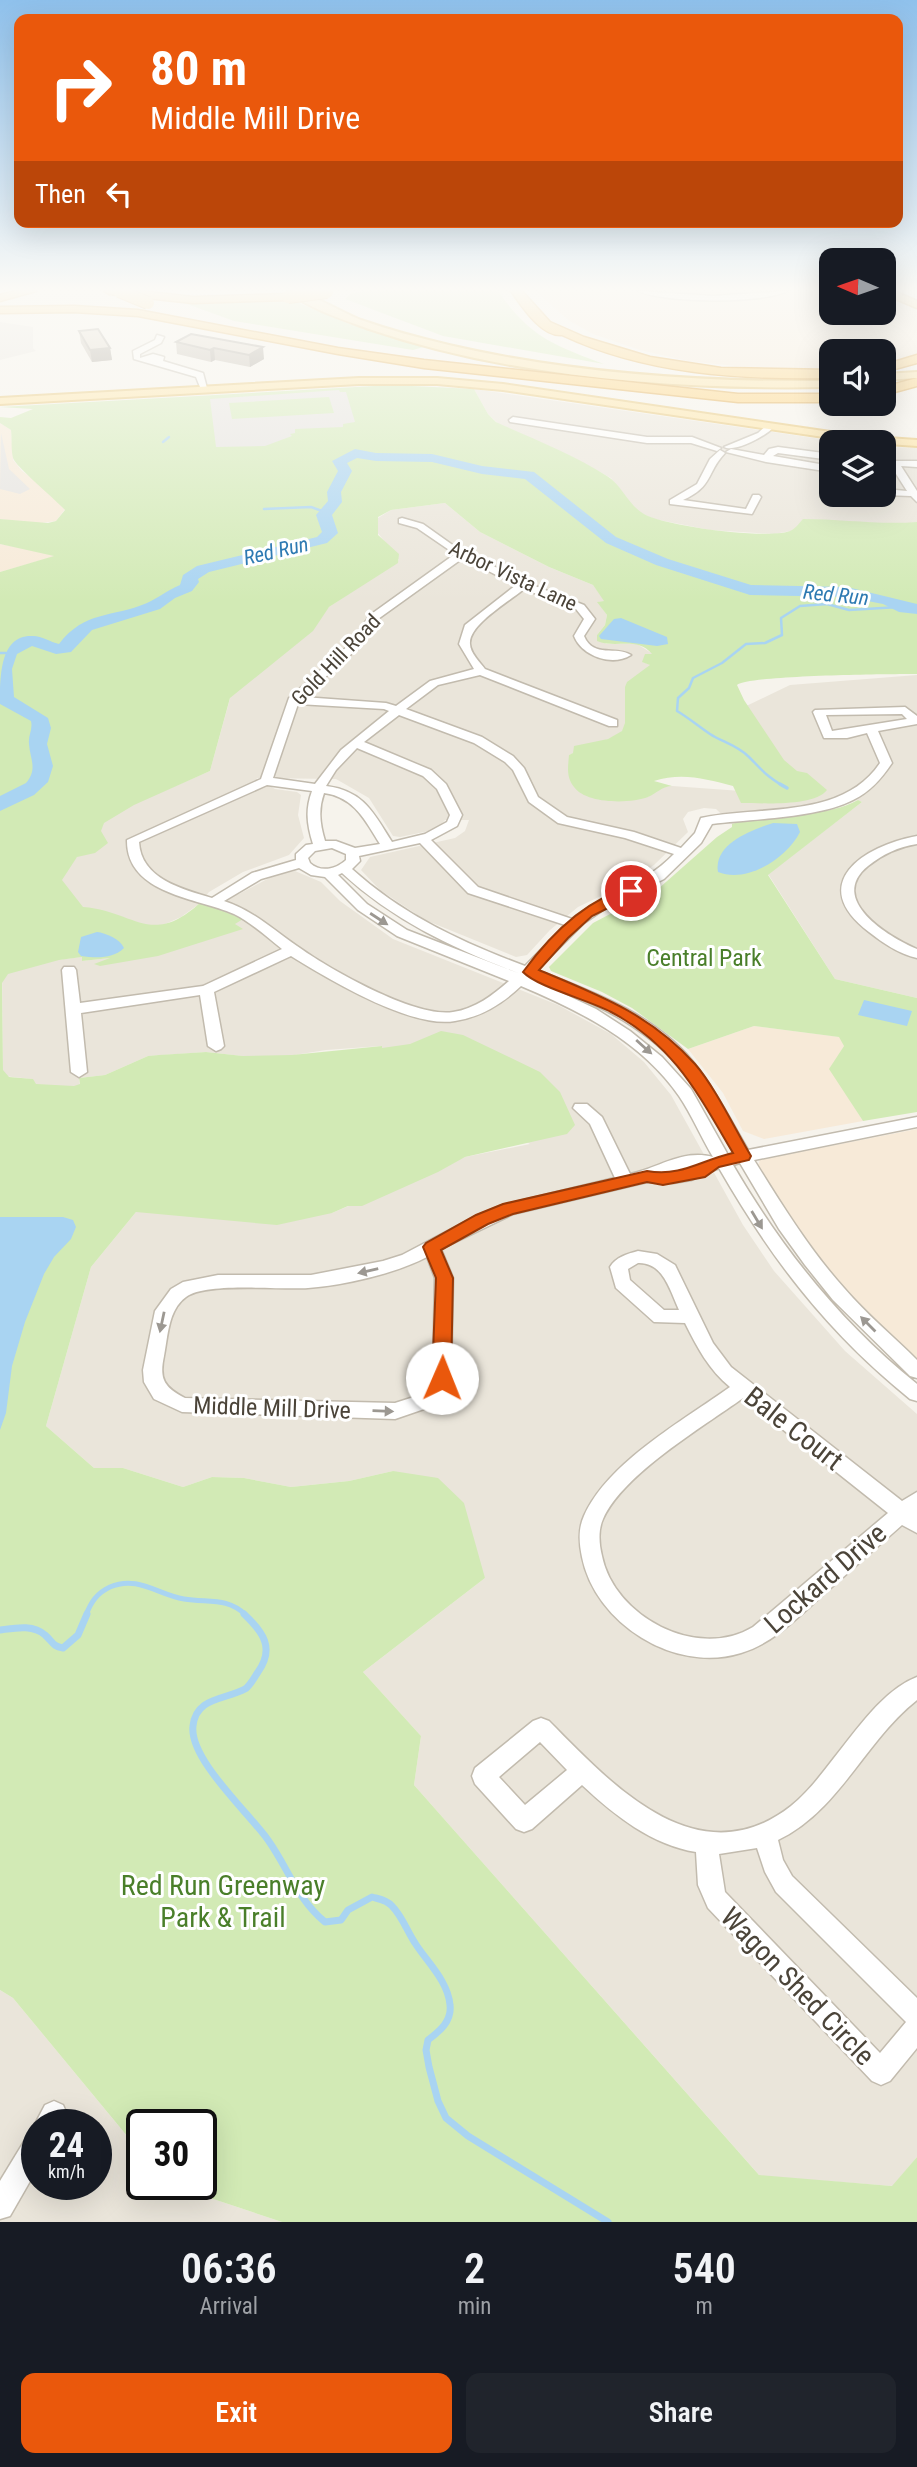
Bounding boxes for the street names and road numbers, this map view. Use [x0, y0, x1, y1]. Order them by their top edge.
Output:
street label: Arbor Vista Lane [445, 536, 581, 616]
street label: Gold Hill Road [287, 609, 385, 711]
street label: Bale Court [738, 1380, 849, 1477]
street label: Middle Mill Drive [193, 1391, 351, 1425]
street label: Lockard Drive [758, 1516, 893, 1640]
street label: Wagon Shed Circle [714, 1901, 881, 2072]

